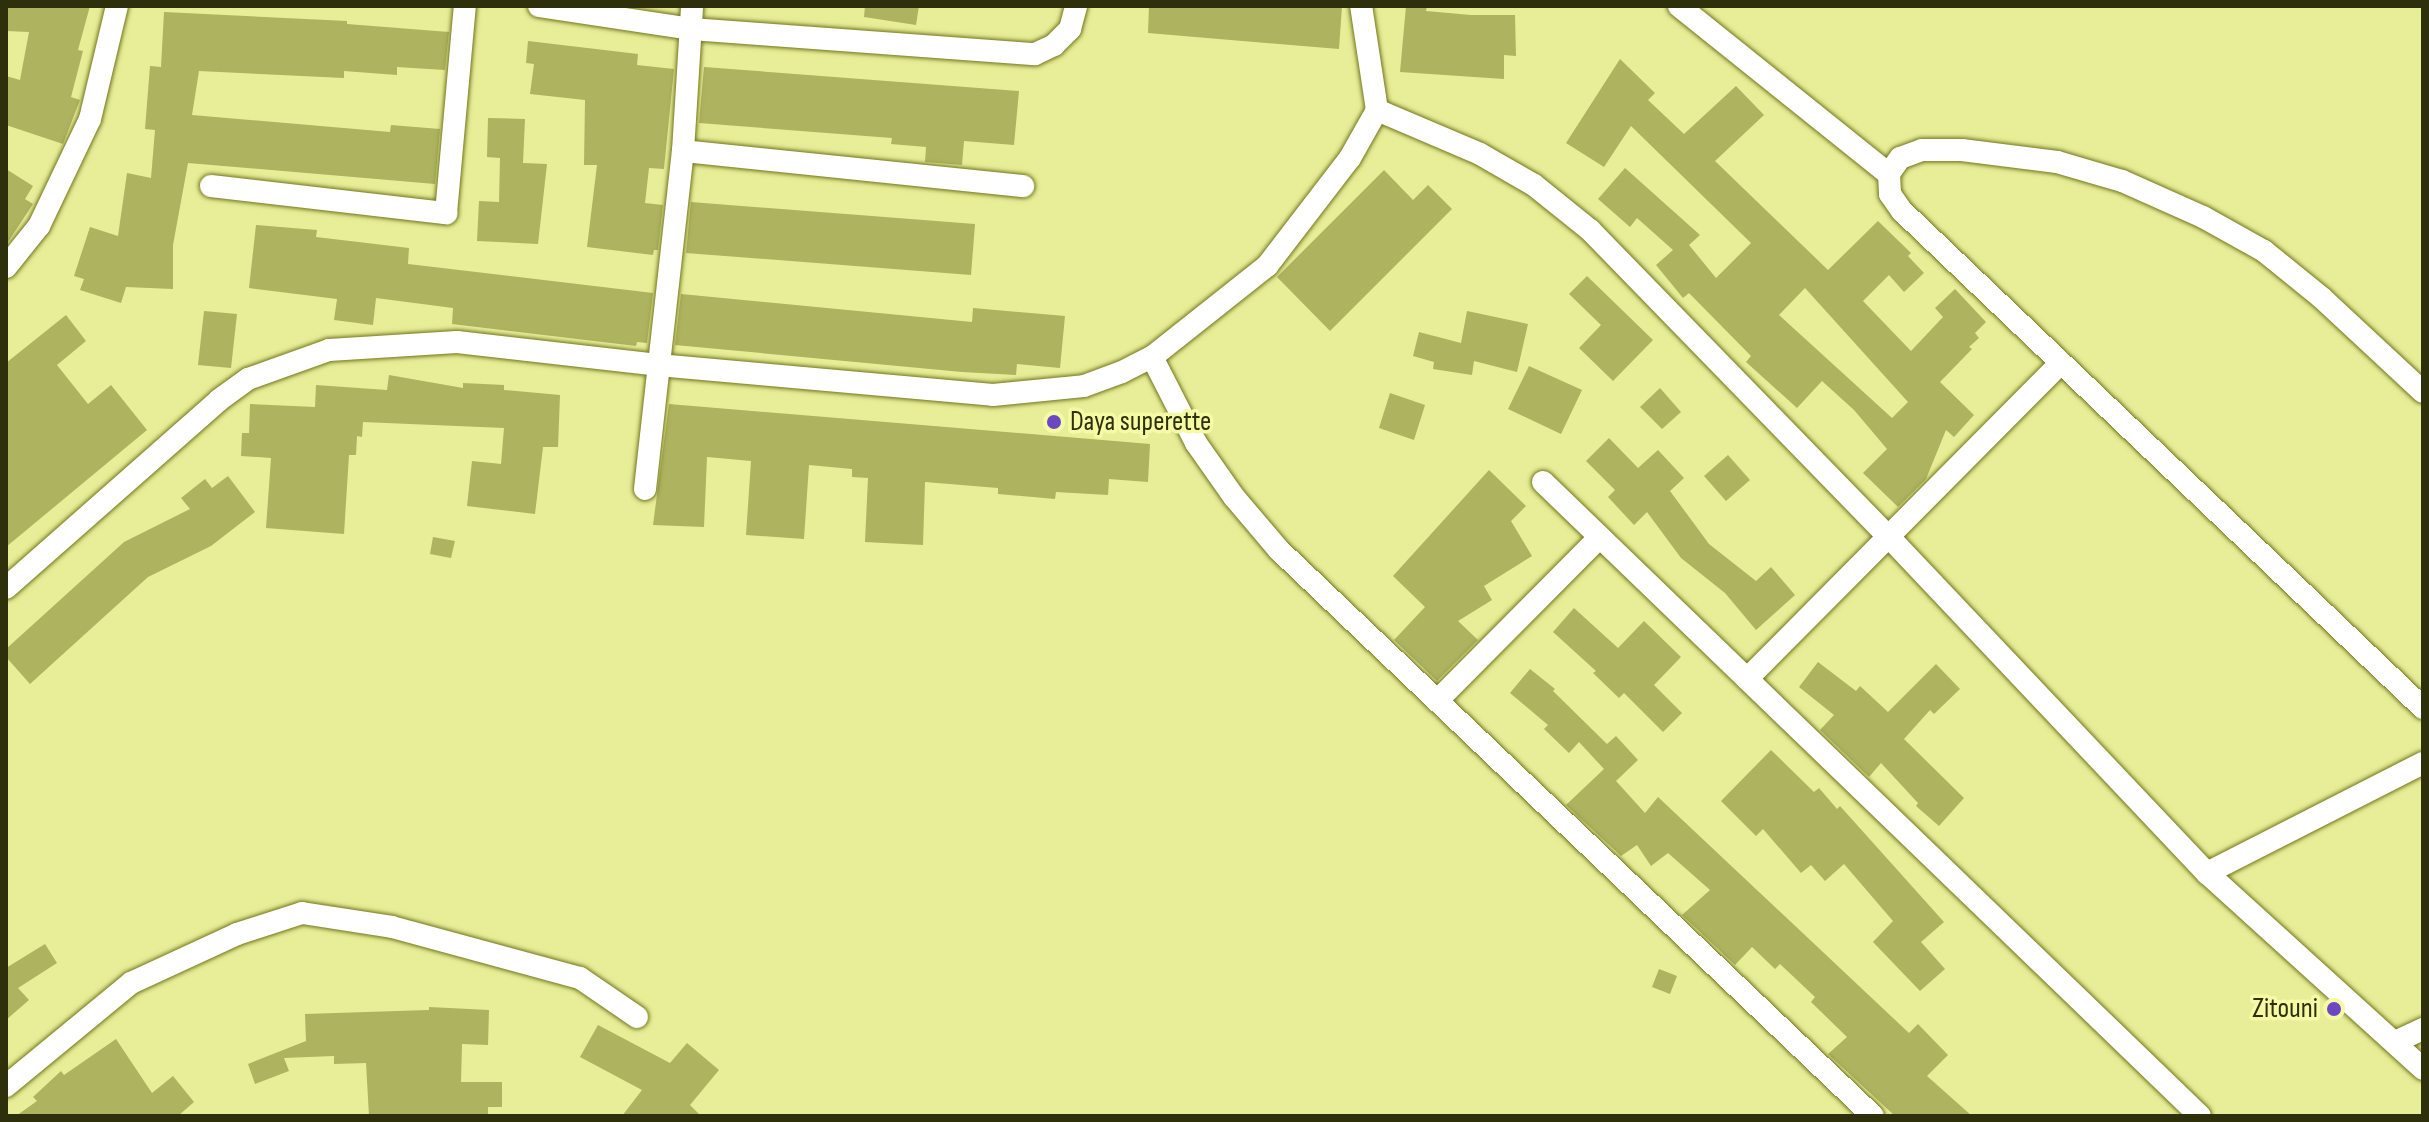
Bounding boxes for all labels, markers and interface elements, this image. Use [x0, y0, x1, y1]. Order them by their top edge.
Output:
place label: Daya superette [1070, 405, 1211, 439]
marker: Daya superette [1045, 413, 1063, 431]
place label: Zitouni [2252, 992, 2318, 1026]
marker: Zitouni [2325, 1000, 2343, 1018]

